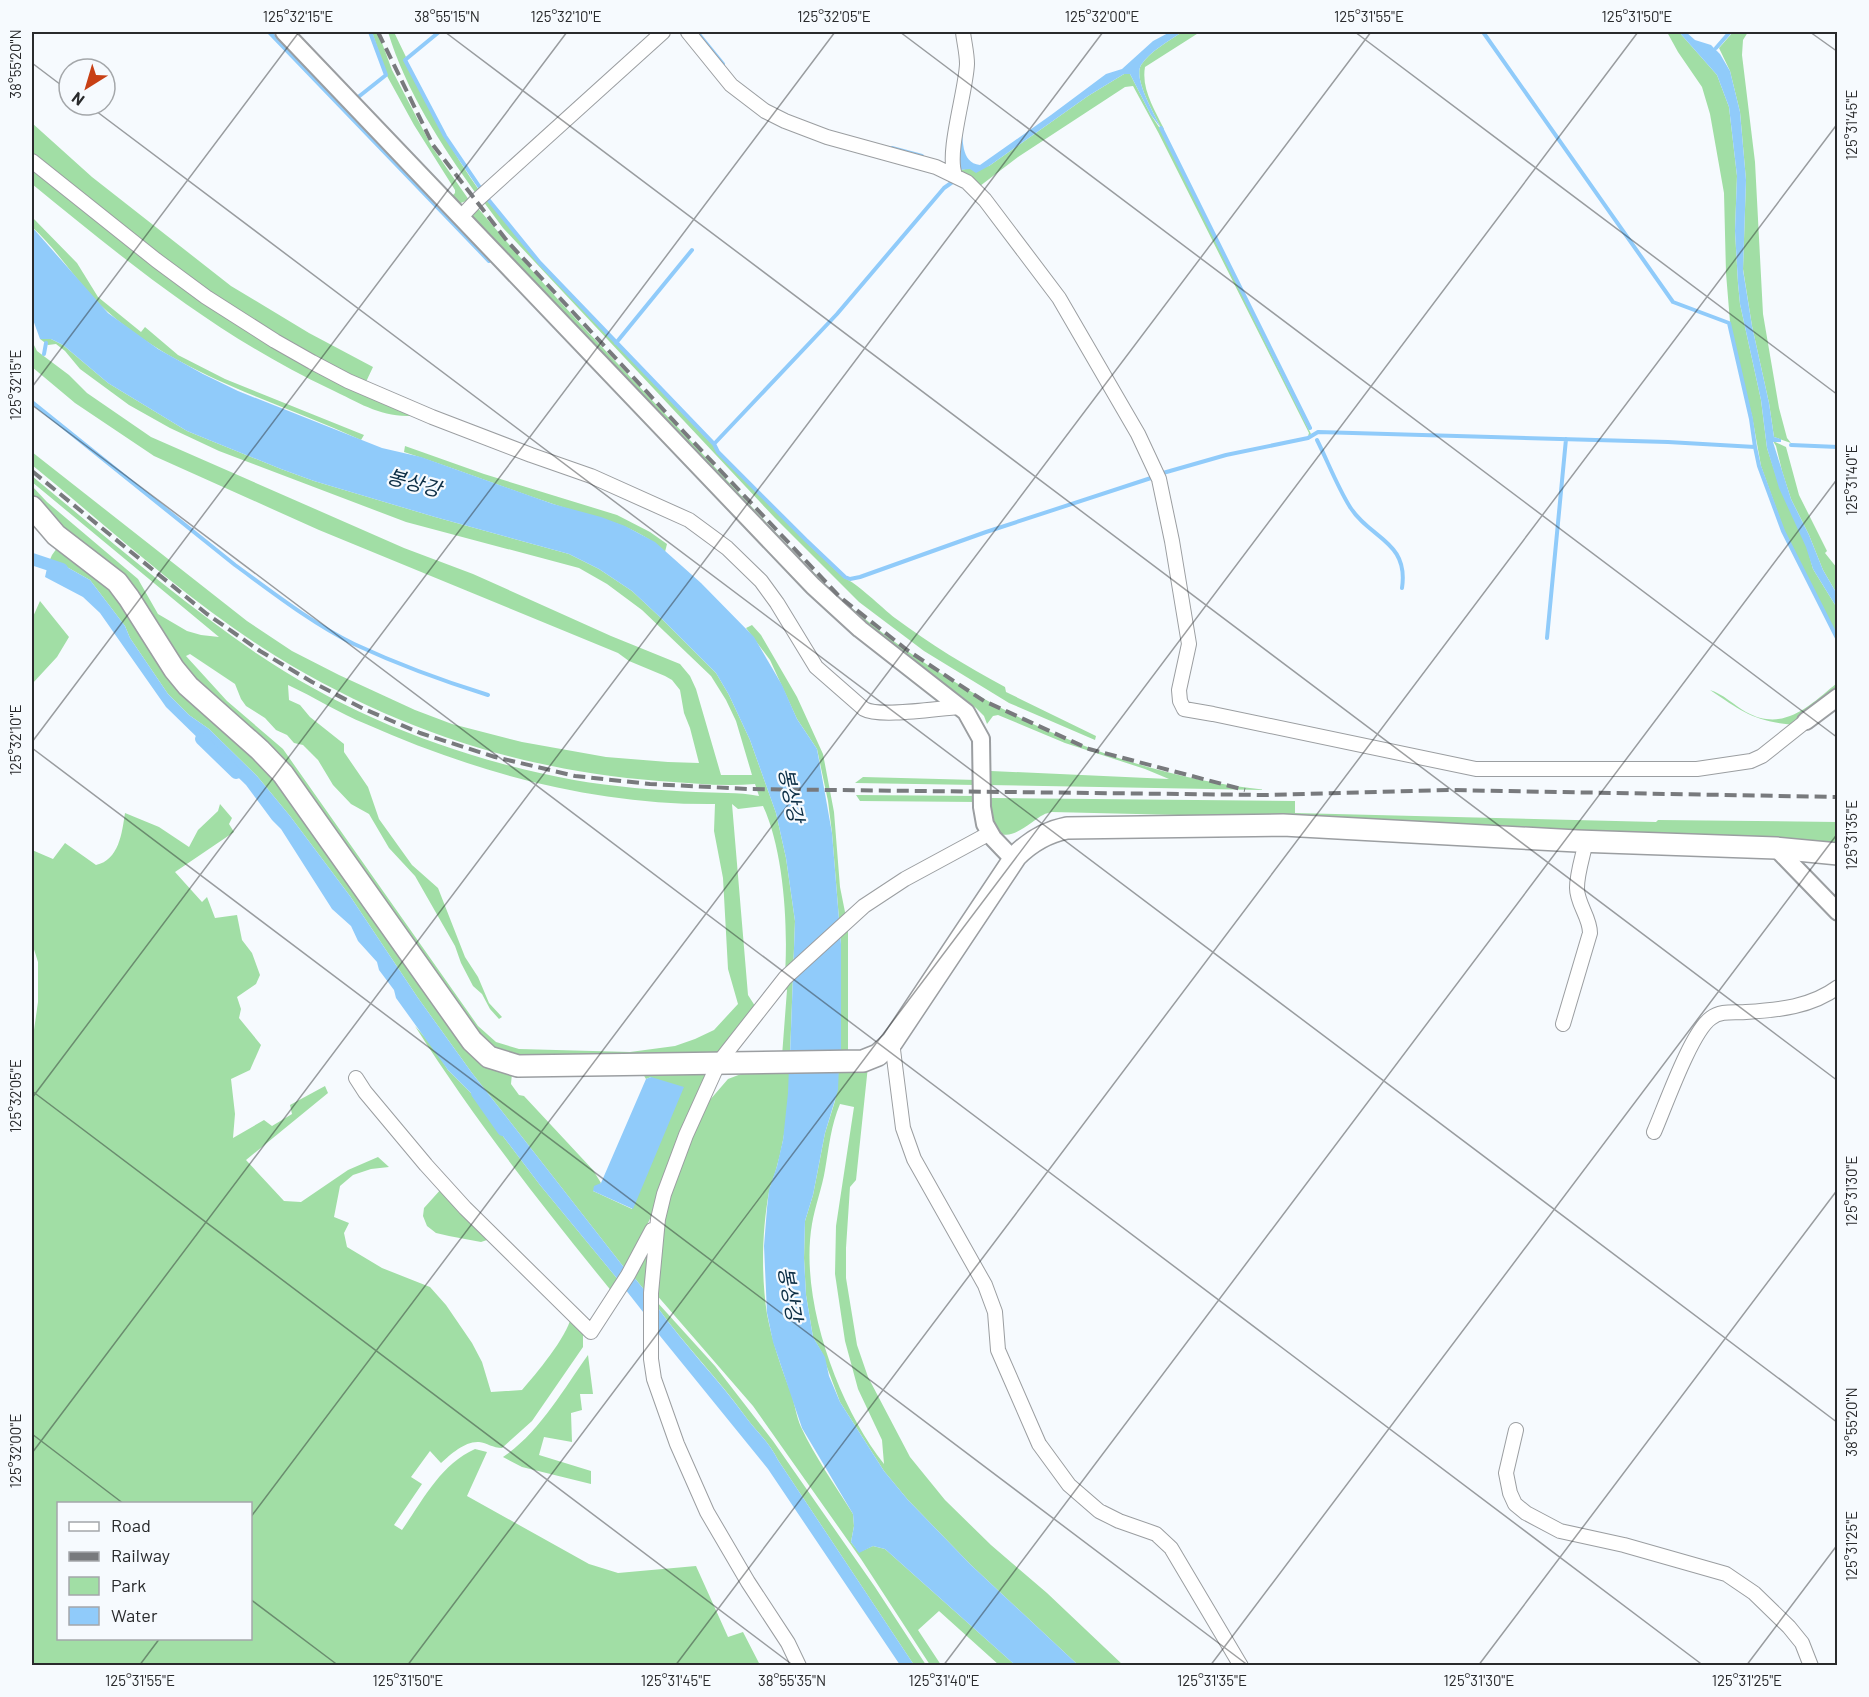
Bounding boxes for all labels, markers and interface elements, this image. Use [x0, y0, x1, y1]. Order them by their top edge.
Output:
text: 125°32'15"E [263, 7, 333, 25]
text: 38°55'15"N [414, 7, 480, 25]
text: 125°32'10"E [530, 7, 602, 25]
text: 125°32'05"E [797, 7, 871, 25]
text: 125°32'00"E [1065, 7, 1139, 25]
text: 125°31'55"E [1334, 7, 1404, 25]
text: 125°31'50"E [1602, 7, 1672, 25]
text: 38°55'20"N [6, 29, 24, 99]
north arrow [57, 57, 117, 117]
text: N [68, 89, 88, 110]
text: 125°31'45"E [1842, 90, 1860, 160]
text: 125°32'15"E [6, 350, 24, 420]
text: 125°31'40"E [1842, 444, 1860, 516]
water label: 봉상강 [384, 463, 447, 501]
text: 125°32'10"E [6, 704, 24, 776]
water label: 봉상강 [775, 765, 810, 827]
text: 125°31'35"E [1842, 800, 1860, 870]
text: 125°32'05"E [6, 1059, 24, 1133]
text: 125°31'30"E [1842, 1156, 1860, 1226]
water label: 봉상강 [774, 1265, 808, 1326]
text: 38°55'20"N [1842, 1387, 1860, 1457]
text: 125°32'00"E [6, 1414, 24, 1488]
legend [57, 1502, 252, 1640]
text: 125°31'25"E [1842, 1511, 1860, 1581]
text: Road [111, 1514, 151, 1536]
text: Railway [111, 1544, 170, 1566]
text: Park [111, 1574, 146, 1596]
text: Water [111, 1604, 158, 1626]
text: 125°31'55"E [105, 1671, 175, 1689]
text: 125°31'50"E [373, 1671, 443, 1689]
text: 125°31'45"E [641, 1671, 711, 1689]
text: 38°55'35"N [758, 1671, 826, 1689]
text: 125°31'40"E [908, 1671, 980, 1689]
text: 125°31'35"E [1177, 1671, 1247, 1689]
text: 125°31'30"E [1444, 1671, 1514, 1689]
text: 125°31'25"E [1712, 1671, 1782, 1689]

